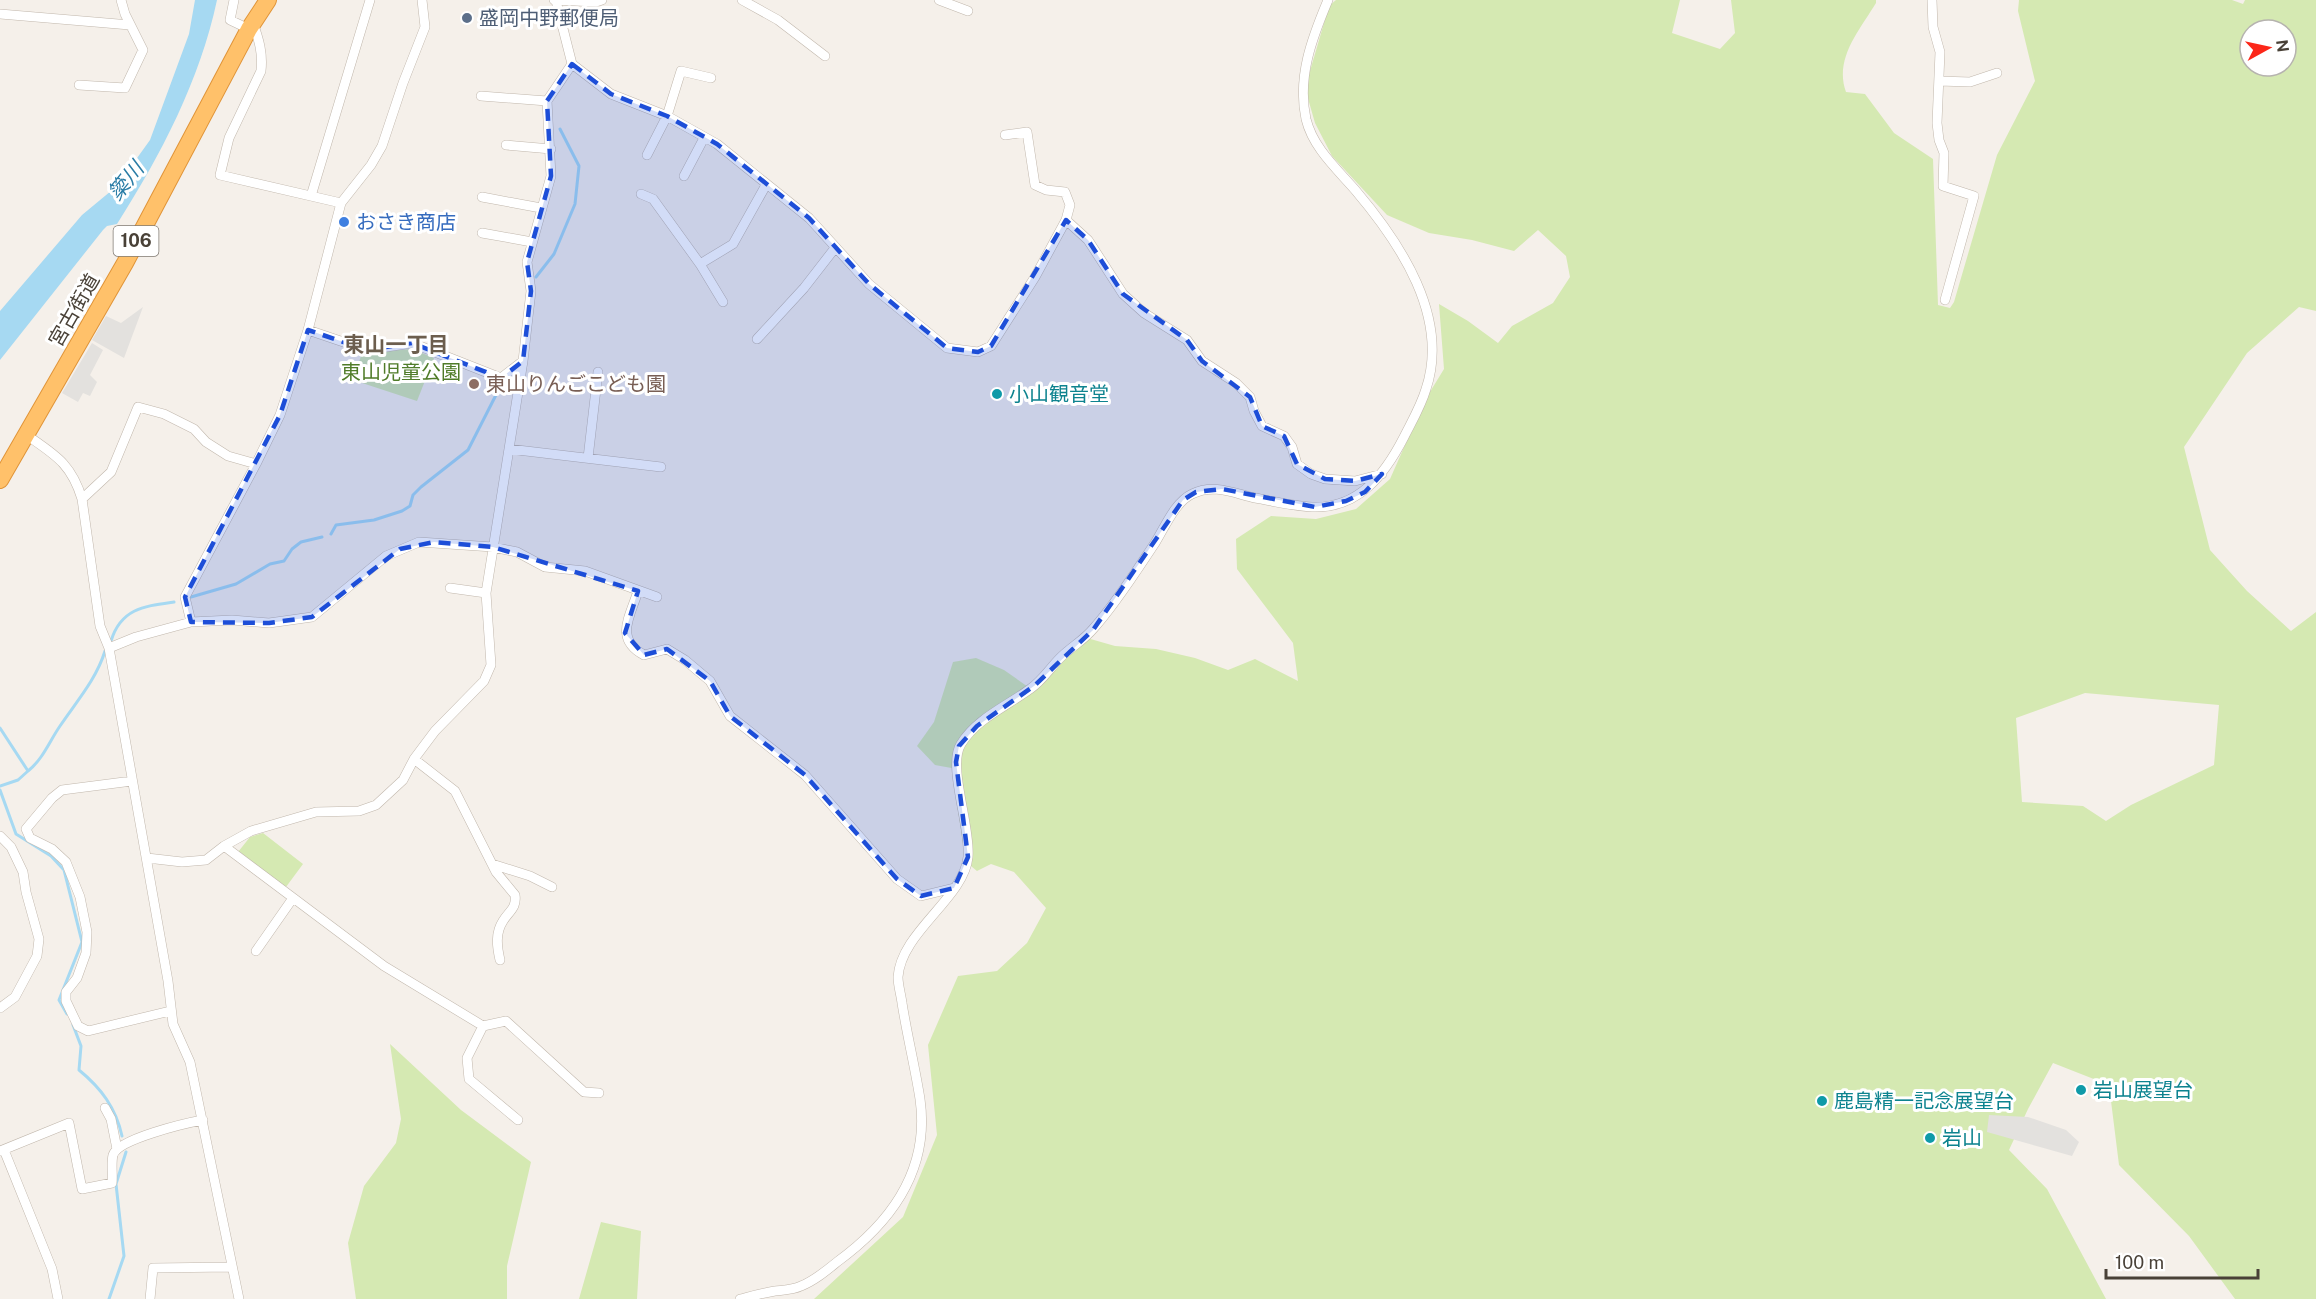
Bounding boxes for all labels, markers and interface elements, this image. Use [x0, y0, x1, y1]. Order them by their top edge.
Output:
place label: 盛岡中野郵便局 [479, 6, 619, 30]
marker: 盛岡中野郵便局 [460, 11, 474, 25]
north arrow [2238, 18, 2298, 78]
text: N [2272, 38, 2293, 54]
water label: 簗川 [103, 155, 150, 205]
place label: おさき商店 [356, 210, 456, 234]
marker: おさき商店 [337, 215, 351, 229]
road number: 106 [114, 226, 158, 256]
street label: 宮古街道 [44, 269, 104, 351]
district label: 東山一丁目 [344, 332, 449, 357]
park label: 東山児童公園 [341, 360, 461, 384]
place label: 東山りんごこども園 [486, 372, 666, 396]
marker: 東山りんごこども園 [467, 377, 481, 391]
place label: 小山観音堂 [1009, 382, 1109, 406]
marker: 小山観音堂 [990, 387, 1004, 401]
place label: 岩山展望台 [2093, 1078, 2193, 1102]
marker: 岩山展望台 [2074, 1083, 2088, 1097]
place label: 鹿島精一記念展望台 [1834, 1089, 2014, 1113]
marker: 鹿島精一記念展望台 [1815, 1094, 1829, 1108]
place label: 岩山 [1942, 1126, 1982, 1150]
marker: 岩山 [1923, 1131, 1937, 1145]
scale bar [2106, 1242, 2258, 1280]
text: 100 m [2115, 1252, 2164, 1273]

